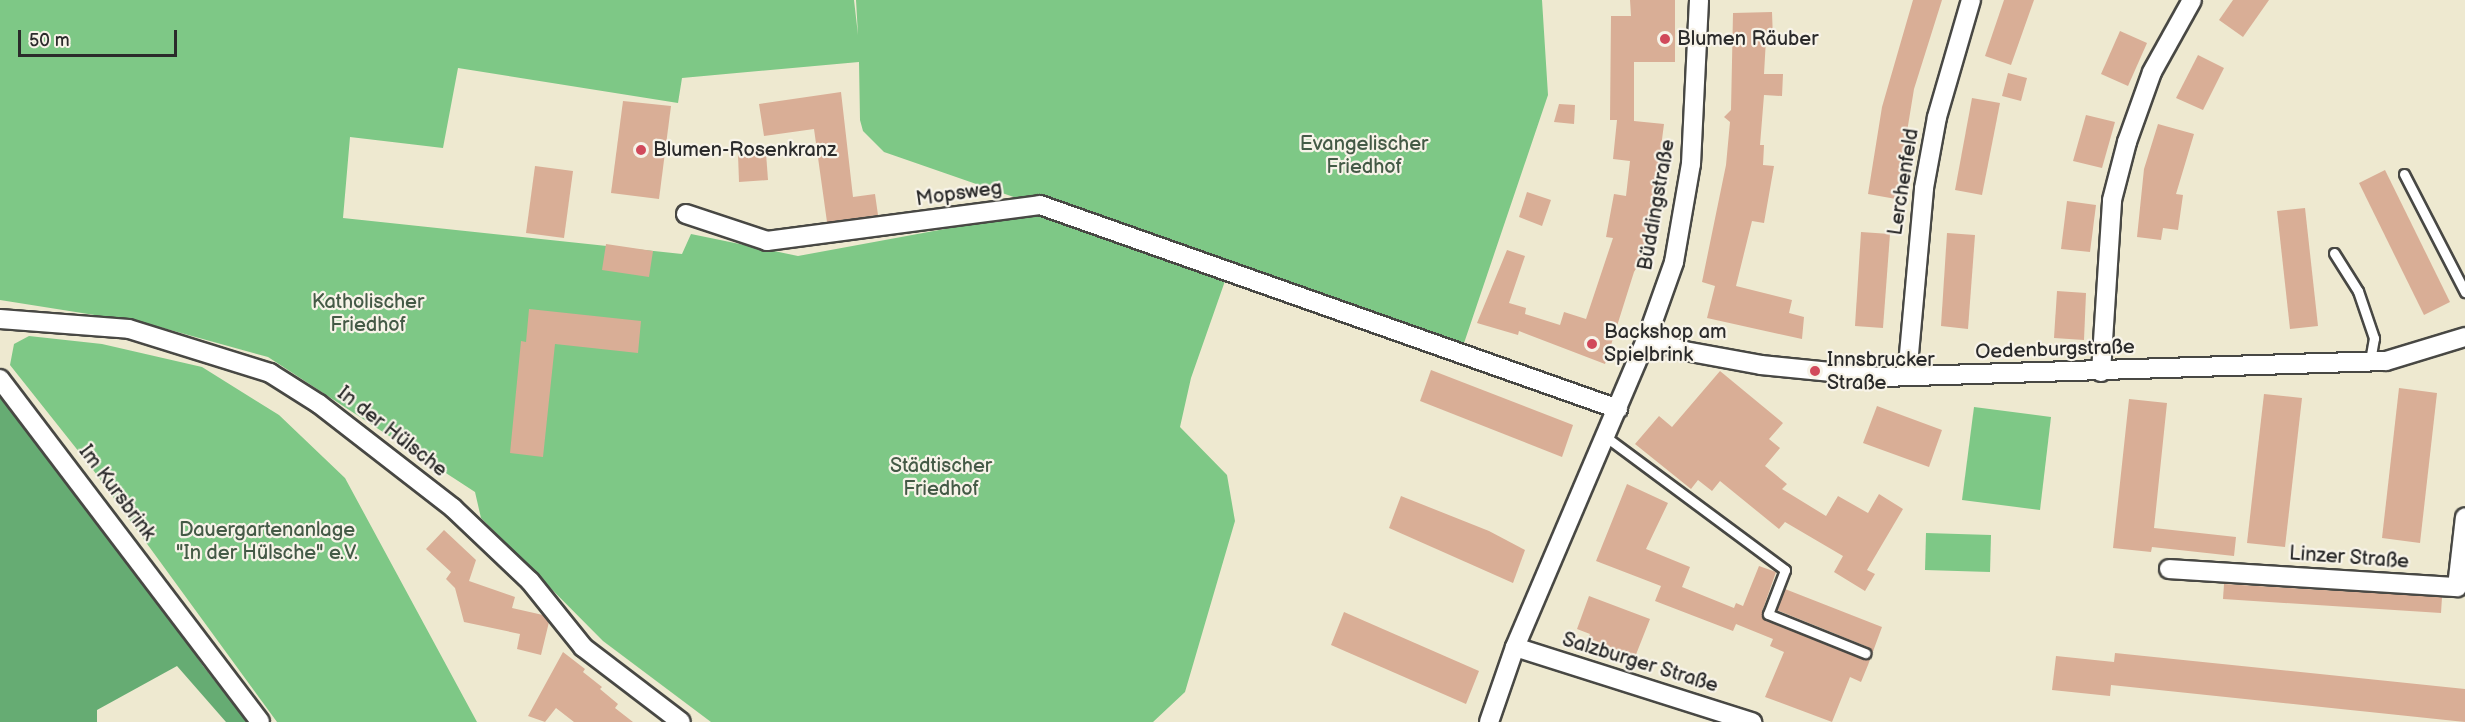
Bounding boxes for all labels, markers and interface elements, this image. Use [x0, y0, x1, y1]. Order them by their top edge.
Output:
scale bar [21, 18, 180, 56]
place label: Blumen Räuber [1677, 27, 1818, 51]
text: 50 m [29, 30, 70, 51]
marker: Blumen Räuber [1658, 32, 1672, 46]
street label: Lerchenfeld [1884, 127, 1924, 237]
park label: Evangelischer Friedhof [1300, 132, 1428, 179]
place label: Blumen-Rosenkranz [653, 138, 837, 162]
street label: Büddingstraße [1634, 138, 1680, 272]
marker: Blumen-Rosenkranz [634, 143, 648, 157]
street label: Mopsweg [914, 176, 1004, 212]
park label: Katholischer Friedhof [312, 290, 424, 337]
place label: Backshop am Spielbrink [1604, 320, 1727, 367]
street label: Oedenburgstraße [1975, 335, 2135, 365]
marker: Backshop am Spielbrink [1585, 337, 1599, 351]
place label: Innsbrucker Straße [1827, 348, 1934, 395]
marker: Innsbrucker Straße [1808, 364, 1822, 378]
street label: In der Hülsche [332, 382, 452, 482]
street label: Im Kursbrink [73, 441, 161, 545]
park label: Städtischer Friedhof [890, 454, 992, 501]
park label: Dauergartenanlage "In der Hülsche" e.V. [176, 519, 358, 566]
street label: Linzer Straße [2288, 542, 2410, 574]
street label: Salzburger Straße [1559, 628, 1721, 698]

